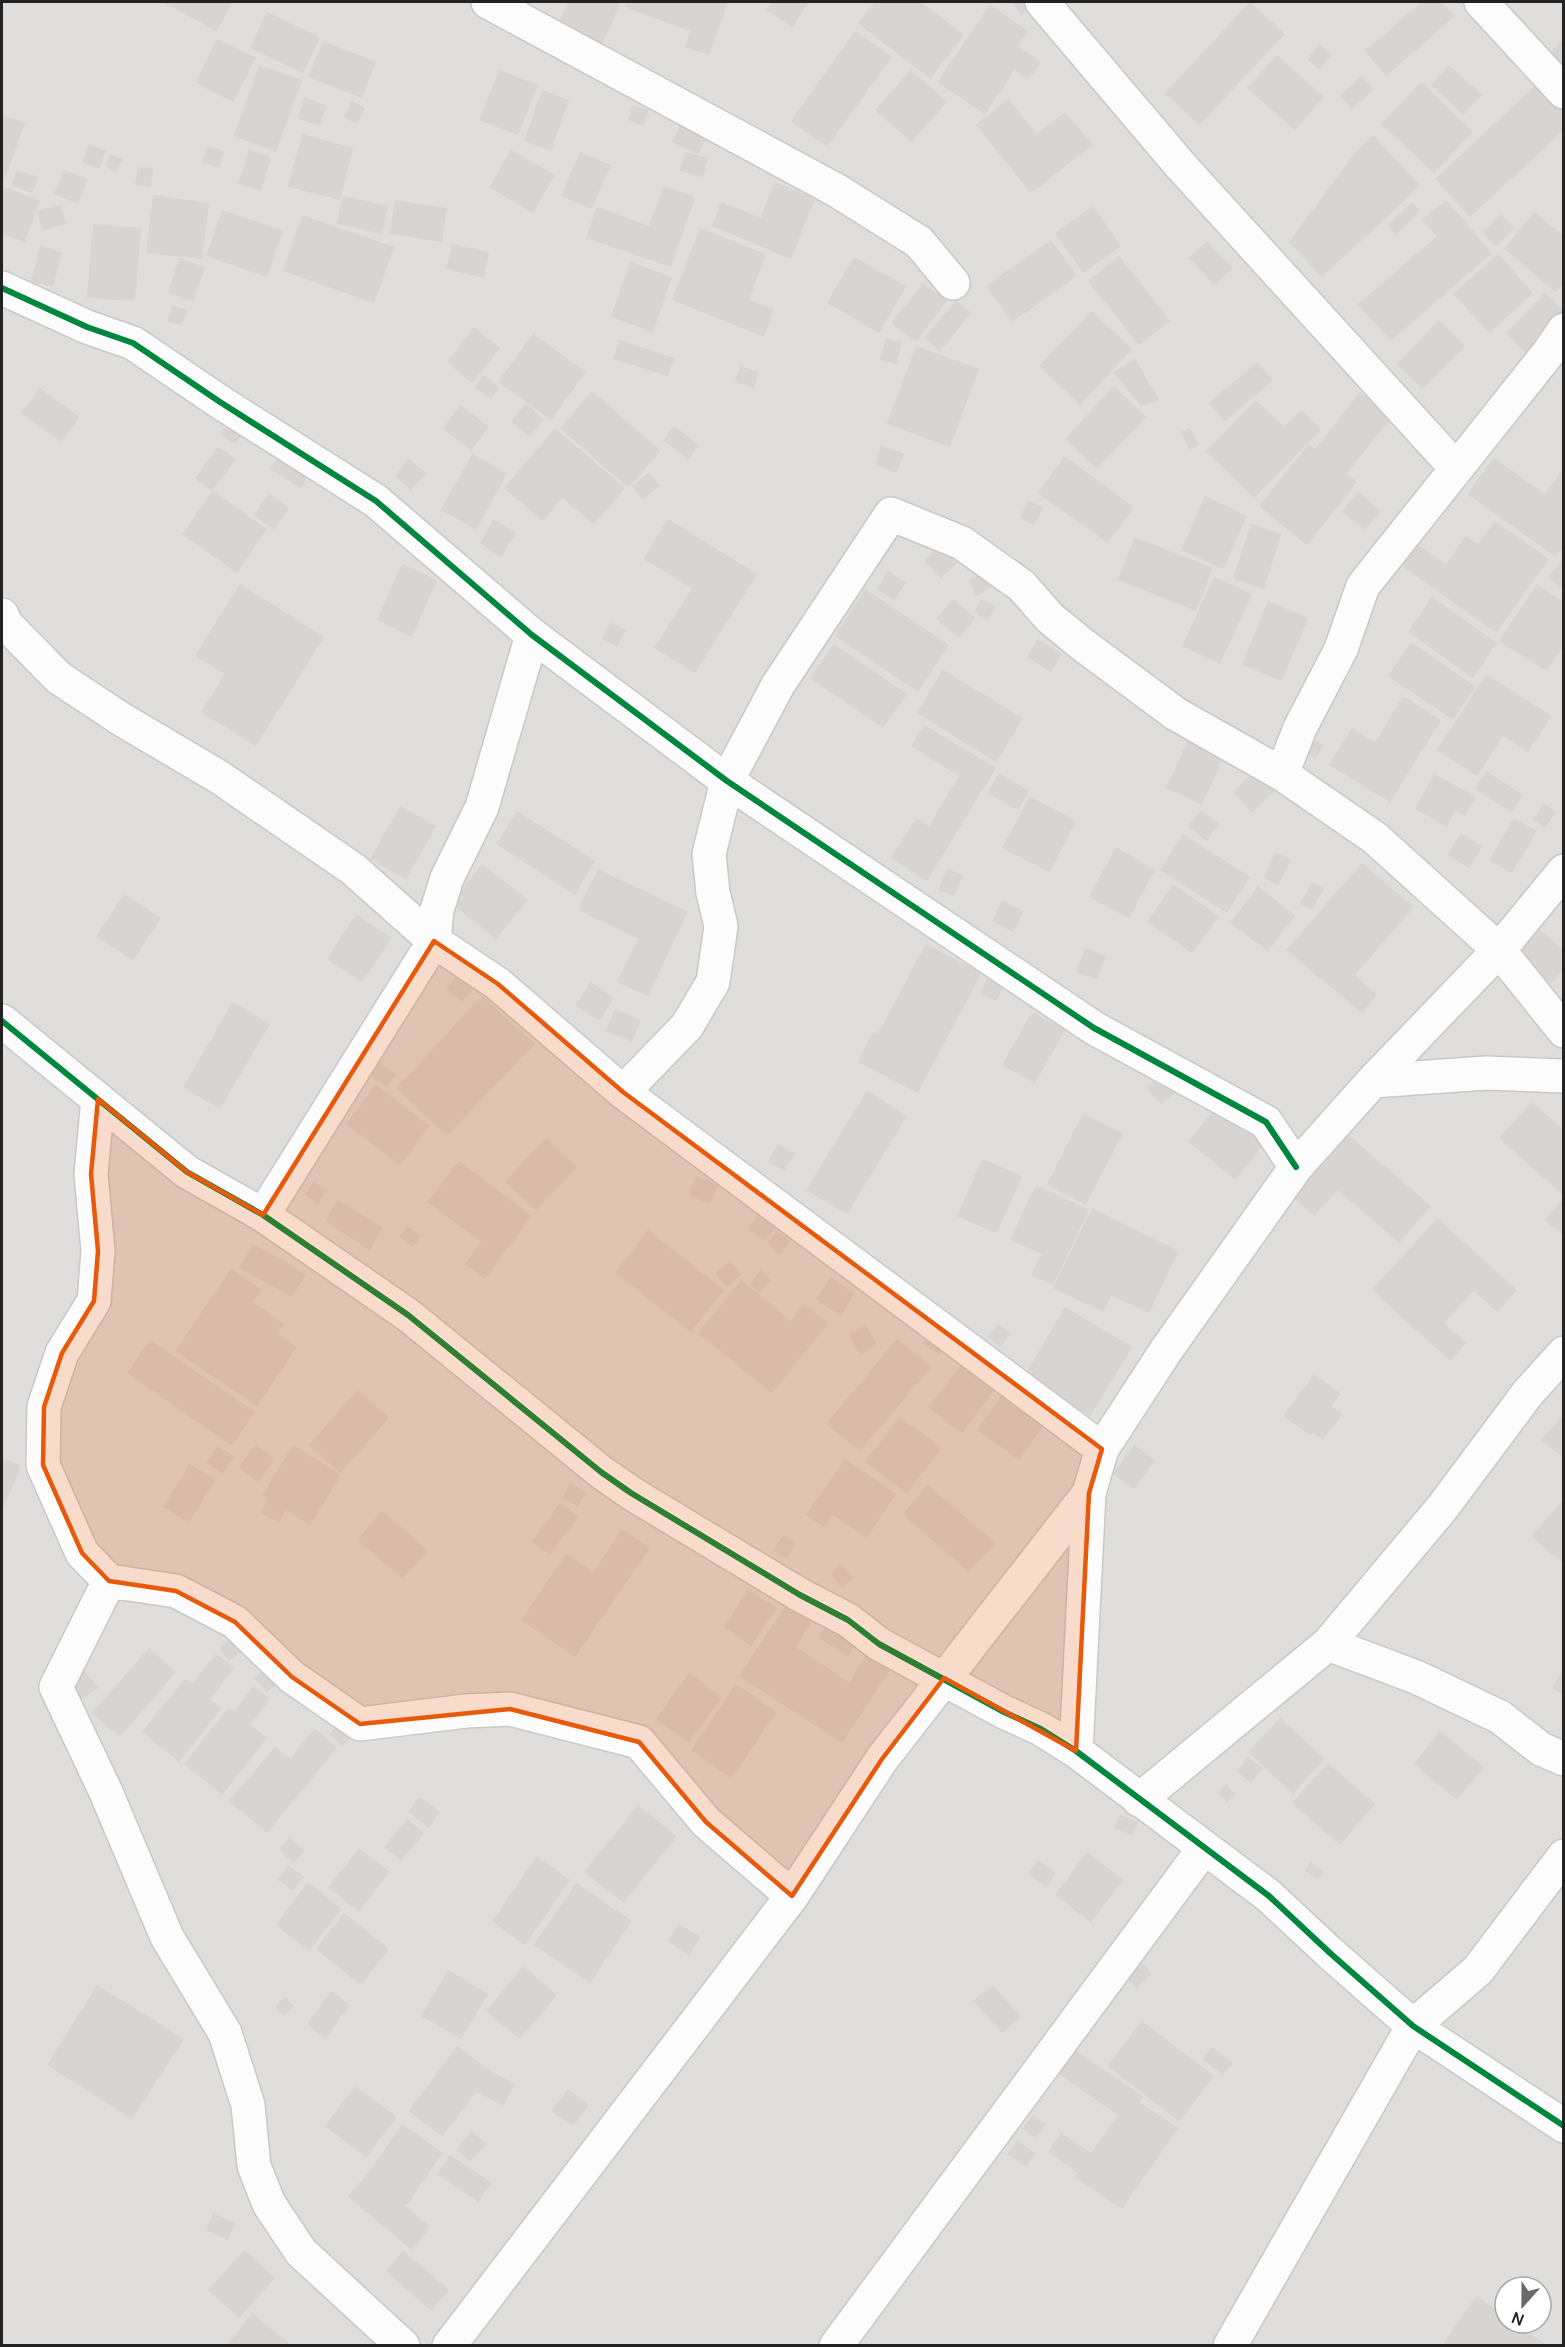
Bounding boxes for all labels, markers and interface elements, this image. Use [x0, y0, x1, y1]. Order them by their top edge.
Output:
north arrow [1493, 2275, 1553, 2335]
text: N [1508, 2307, 1527, 2331]

